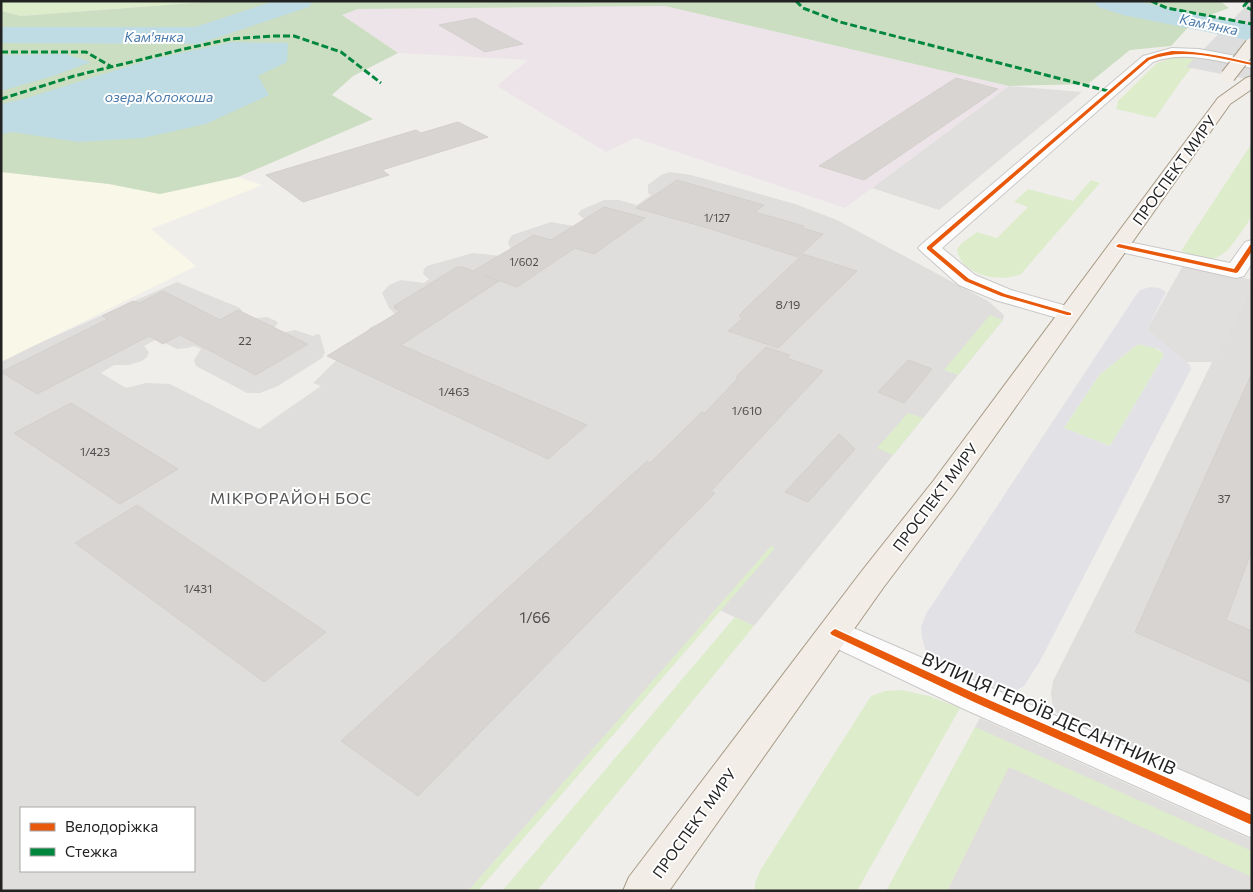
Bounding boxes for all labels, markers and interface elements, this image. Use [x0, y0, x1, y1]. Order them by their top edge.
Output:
water label: Кам'янка [1178, 10, 1240, 38]
water label: Кам'янка [124, 28, 184, 45]
water label: озера Колокоша [105, 88, 213, 105]
street label: ПРОСПЕКТ МИРУ [1128, 112, 1220, 228]
house number: 1/127 [704, 211, 730, 224]
house number: 1/602 [509, 255, 539, 268]
house number: 8/19 [776, 297, 800, 311]
house number: 22 [238, 333, 252, 347]
house number: 1/463 [439, 384, 470, 398]
house number: 1/610 [732, 403, 762, 417]
street label: ПРОСПЕКТ МИРУ [888, 439, 982, 555]
house number: 1/423 [80, 444, 110, 458]
district label: МІКРОРАЙОН БОС [210, 488, 372, 507]
house number: 37 [1217, 491, 1231, 505]
house number: 1/431 [184, 581, 212, 595]
house number: 1/66 [520, 608, 550, 626]
street label: ВУЛИЦЯ ГЕРОЇВ ДЕСАНТНИКІВ [919, 647, 1179, 779]
street label: ПРОСПЕКТ МИРУ [648, 765, 740, 881]
legend [20, 807, 195, 872]
text: Велодоріжка [65, 817, 158, 835]
text: Стежка [65, 842, 118, 860]

